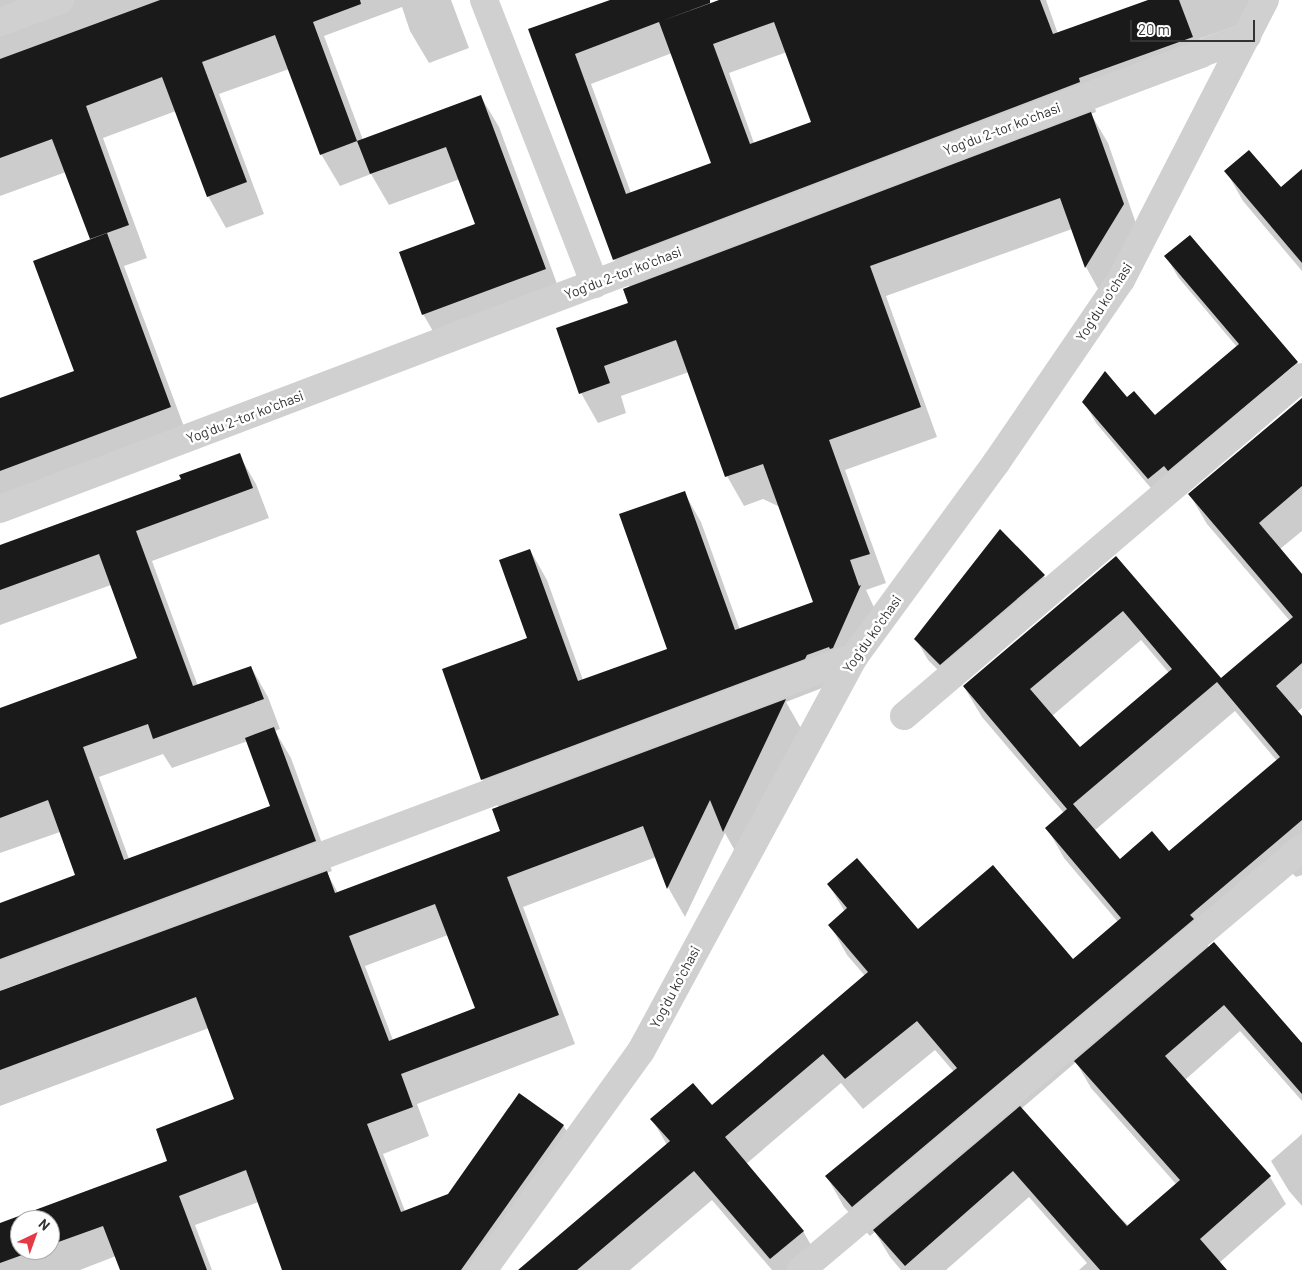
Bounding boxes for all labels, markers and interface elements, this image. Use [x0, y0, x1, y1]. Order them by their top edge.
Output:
scale bar [1132, 10, 1257, 42]
text: 20 m [1138, 20, 1170, 38]
street label: Yogʻdu 2-tor koʻchasi [941, 99, 1063, 159]
street label: Yogʻdu 2-tor koʻchasi [562, 243, 684, 303]
street label: Yogʻdu koʻchasi [1072, 259, 1136, 345]
street label: Yogʻdu 2-tor koʻchasi [184, 387, 306, 447]
street label: Yogʻdu koʻchasi [839, 592, 905, 676]
street label: Yogʻdu koʻchasi [646, 943, 704, 1031]
north arrow [10, 1210, 60, 1260]
text: N [36, 1215, 54, 1234]

